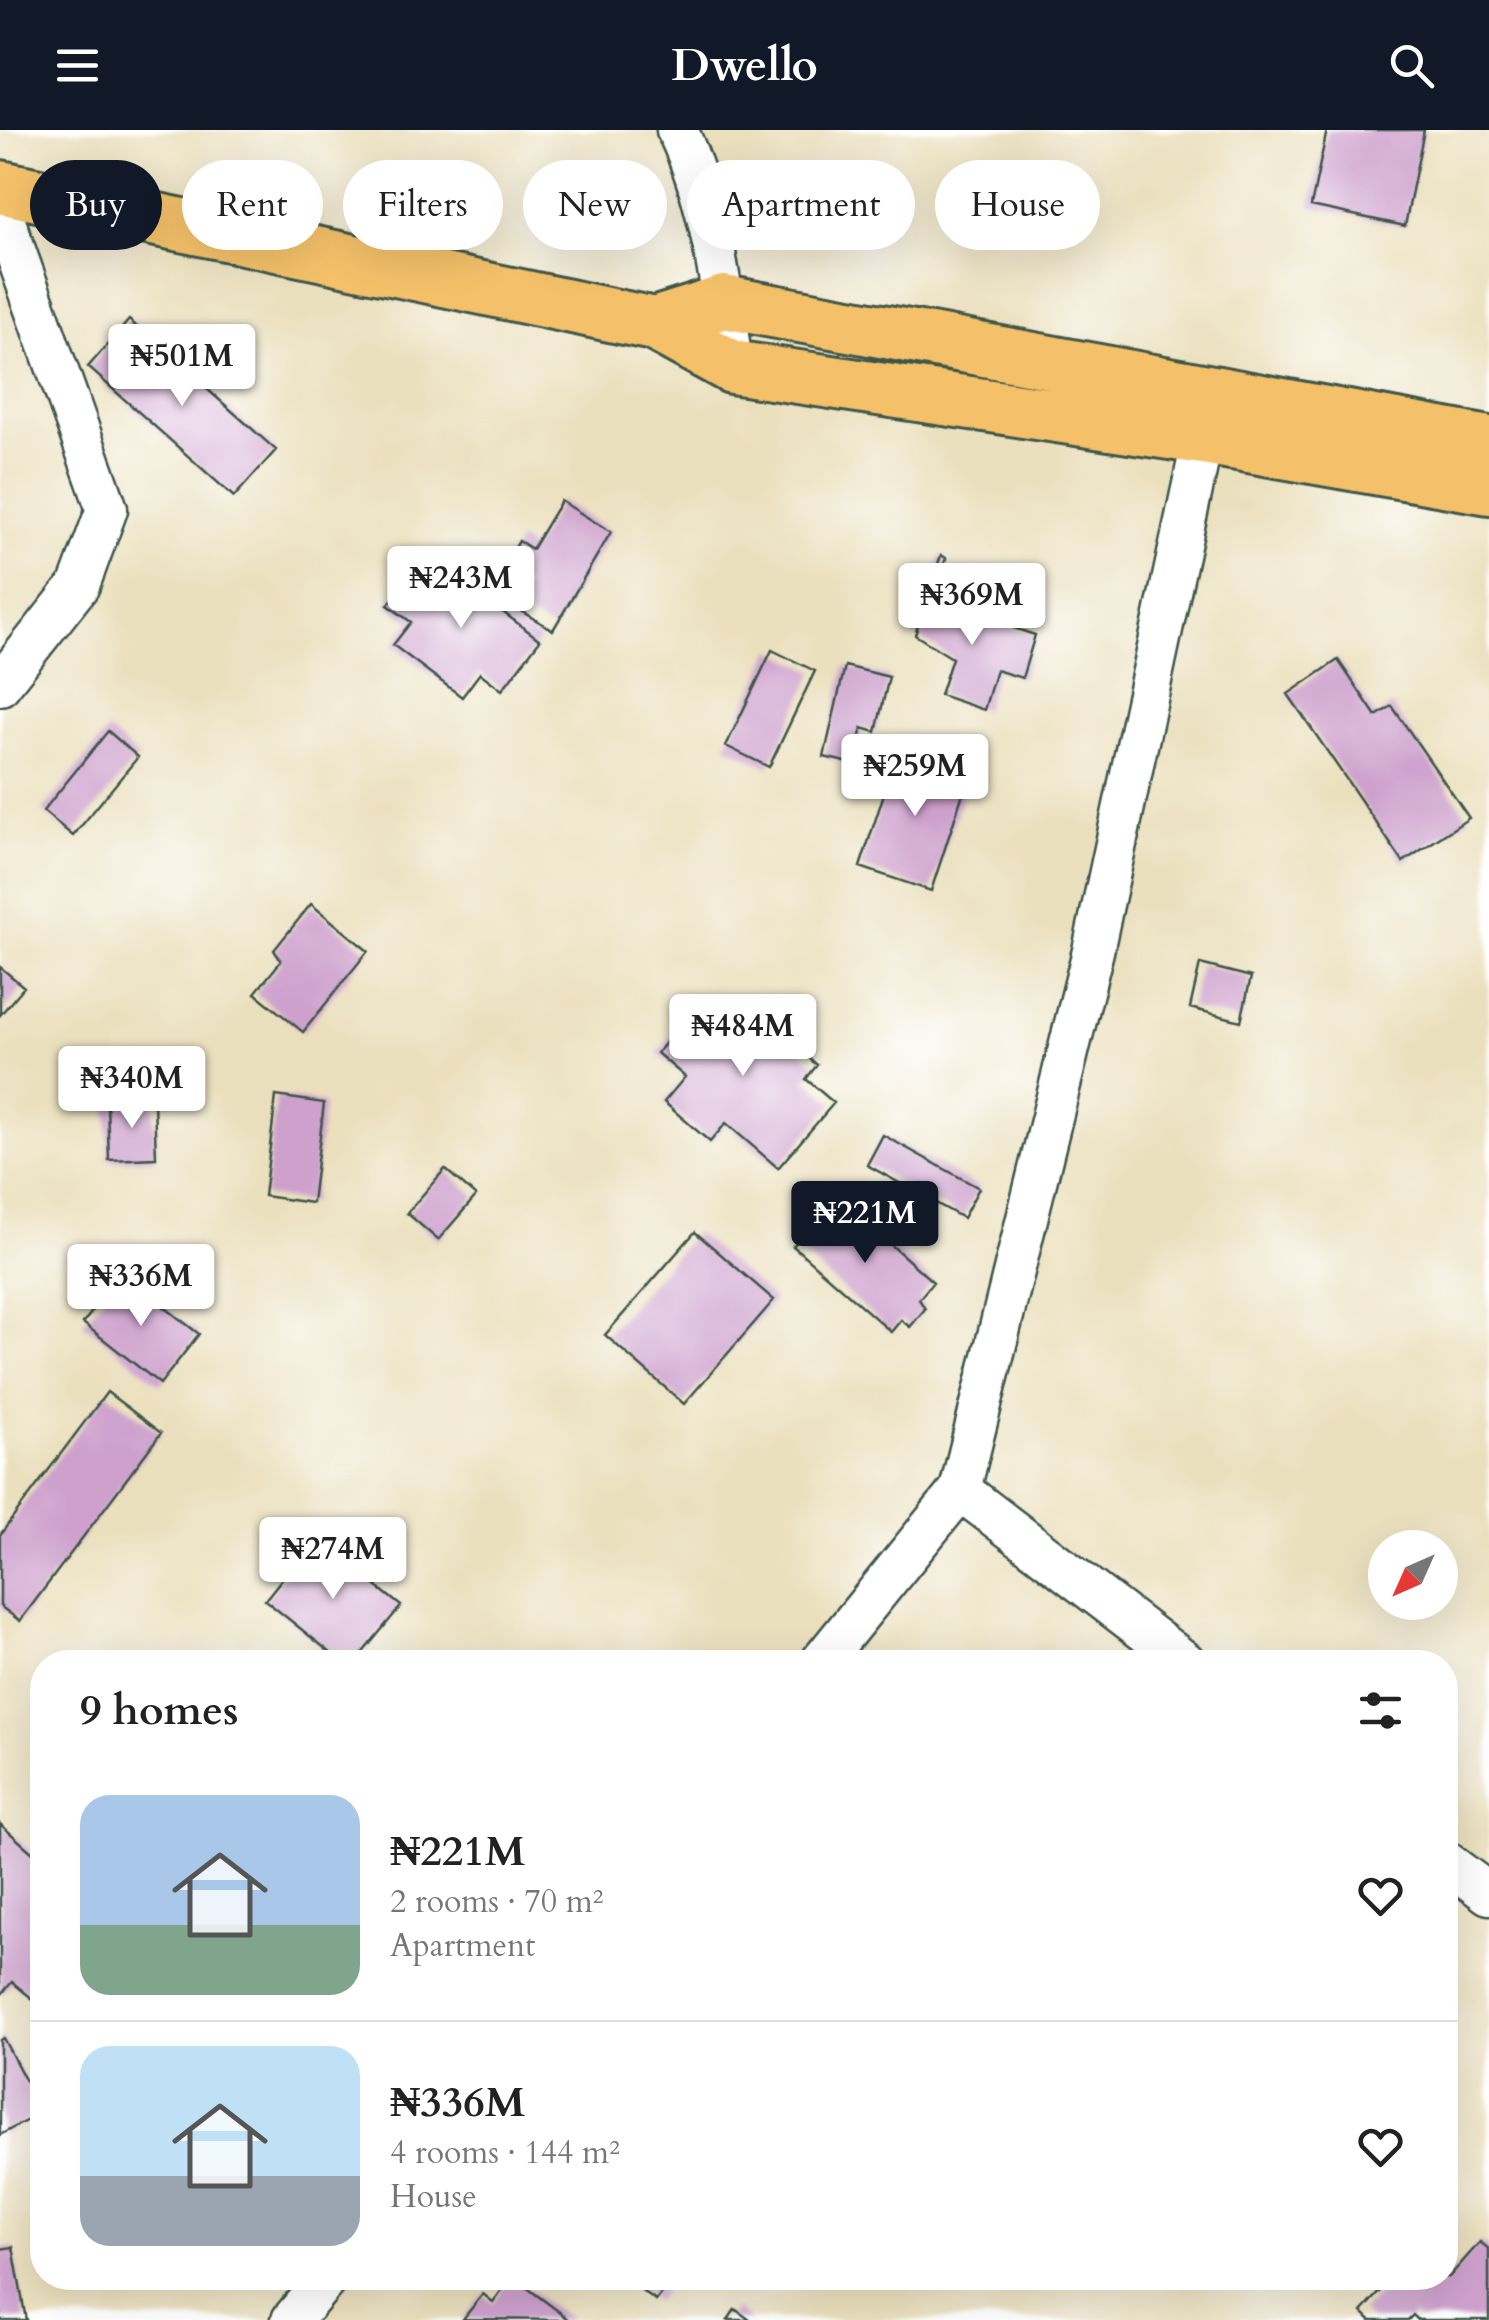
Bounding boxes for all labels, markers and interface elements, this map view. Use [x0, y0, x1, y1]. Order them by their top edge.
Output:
text: Dwello [671, 35, 818, 96]
icon: menu [50, 38, 105, 93]
icon: search [1384, 38, 1439, 93]
chip: Buy [30, 160, 162, 250]
chip: Rent [182, 160, 323, 250]
chip: Filters [343, 160, 503, 250]
chip: New [523, 160, 667, 250]
chip: Apartment [687, 160, 915, 250]
chip: House [935, 160, 1100, 250]
pin: ₦501M [112, 324, 252, 409]
text: ₦501M [130, 334, 234, 378]
pin: ₦243M [391, 546, 531, 631]
text: ₦243M [409, 556, 513, 600]
pin: ₦369M [902, 563, 1042, 648]
text: ₦369M [920, 573, 1024, 617]
pin: ₦259M [845, 734, 985, 819]
text: ₦259M [863, 744, 967, 788]
pin: ₦484M [673, 994, 813, 1079]
text: ₦484M [691, 1004, 795, 1048]
pin: ₦340M [62, 1046, 202, 1131]
text: ₦340M [80, 1056, 184, 1100]
pin: ₦221M [795, 1181, 935, 1266]
text: ₦221M [813, 1191, 917, 1235]
pin: ₦336M [71, 1244, 211, 1329]
text: ₦336M [89, 1254, 193, 1298]
pin: ₦274M [263, 1517, 403, 1602]
text: ₦274M [281, 1527, 385, 1571]
north arrow [1368, 1530, 1458, 1620]
map controls [1368, 1530, 1458, 1620]
text: 9 homes [80, 1682, 238, 1739]
icon: filters [1353, 1683, 1408, 1738]
text: ₦221M [390, 1823, 526, 1880]
icon: home [160, 1835, 280, 1955]
icon: heart [1353, 1868, 1408, 1923]
text: 2 rooms · 70 m² [390, 1880, 603, 1924]
text: Apartment [390, 1924, 535, 1968]
text: ₦336M [390, 2074, 526, 2131]
icon: home [160, 2086, 280, 2206]
icon: heart [1353, 2119, 1408, 2174]
text: 4 rooms · 144 m² [390, 2131, 620, 2175]
text: House [390, 2175, 477, 2219]

